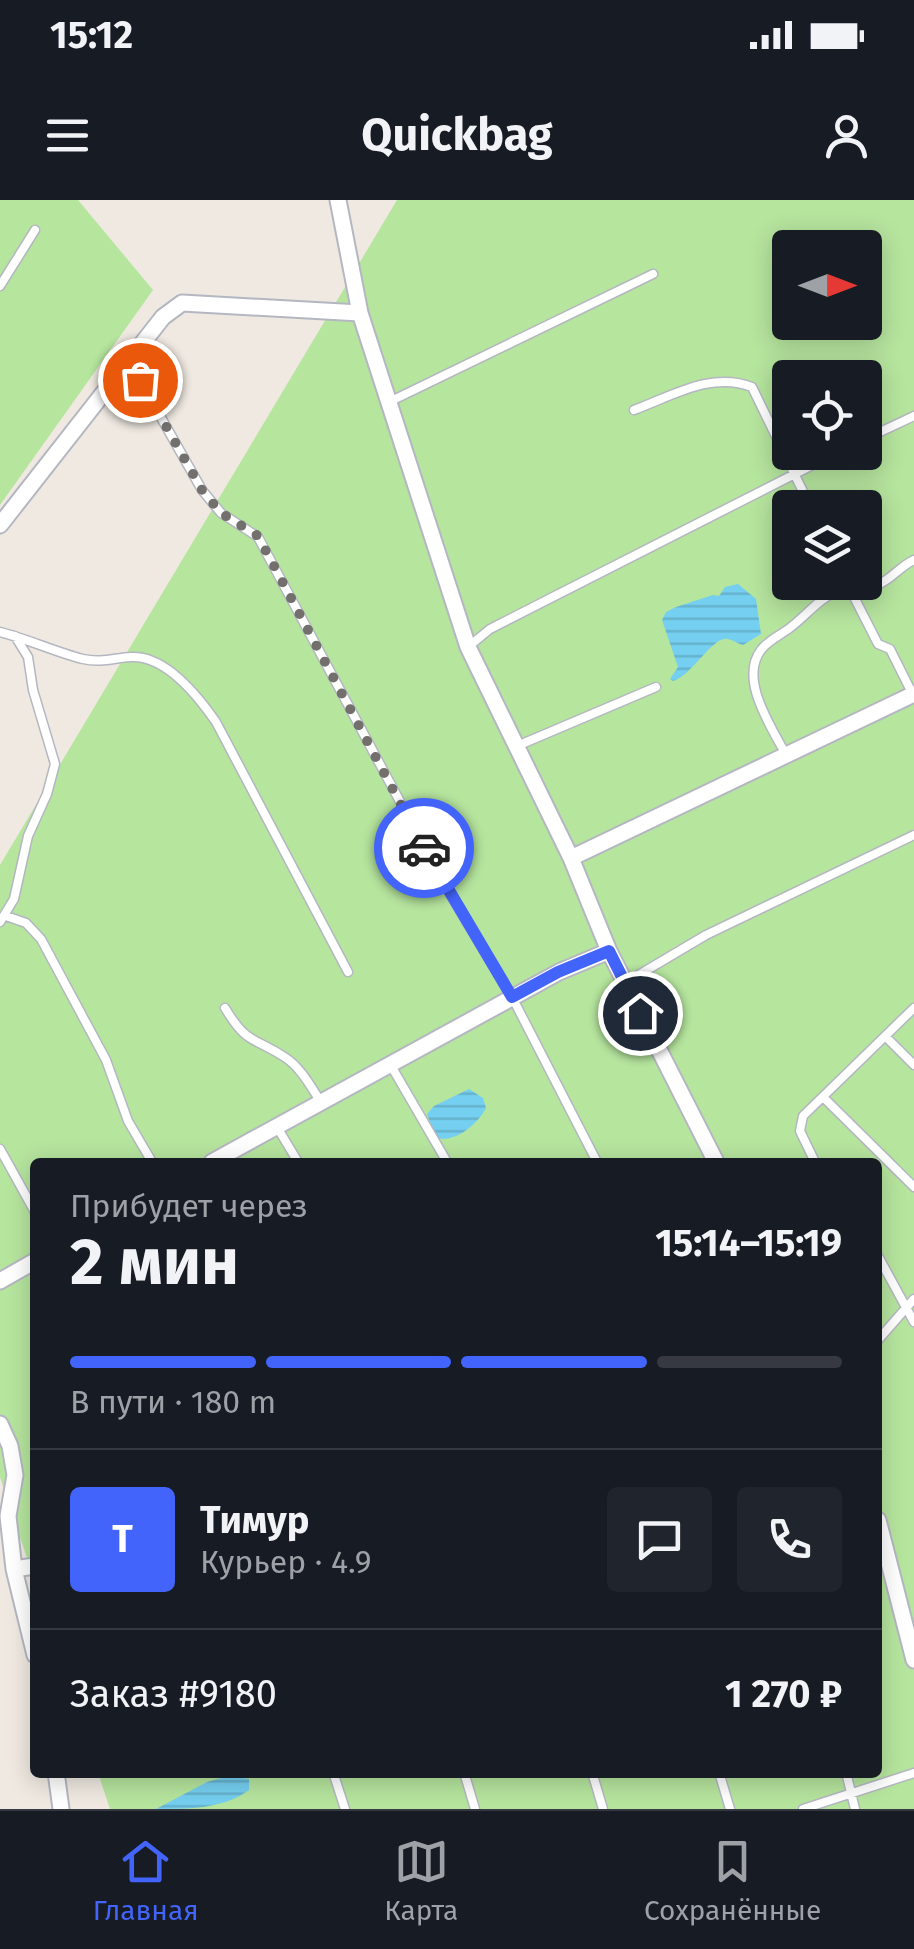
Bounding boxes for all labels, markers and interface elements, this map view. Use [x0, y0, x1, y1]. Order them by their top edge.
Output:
text: 15:12 [50, 12, 133, 58]
icon: menu [40, 108, 95, 163]
text: Quickbag [361, 108, 553, 162]
icon: person [819, 108, 874, 163]
north arrow [772, 230, 882, 340]
map controls [772, 230, 882, 600]
pin [98, 338, 183, 423]
icon: bag [113, 353, 168, 408]
button: locate [772, 360, 882, 470]
button: layers [772, 490, 882, 600]
courier [374, 798, 474, 898]
icon: car [397, 821, 452, 876]
pin [598, 971, 683, 1056]
icon: home [613, 986, 668, 1041]
text: Прибудет через [70, 1187, 308, 1225]
text: 15:14–15:19 [655, 1220, 842, 1266]
text: 2 мин [70, 1223, 239, 1301]
text: В пути · 180 m [70, 1383, 276, 1421]
button: chat [607, 1487, 712, 1592]
button: phone [737, 1487, 842, 1592]
text: Тимур [200, 1497, 309, 1543]
text: Т [112, 1516, 133, 1562]
text: Курьер · 4.9 [200, 1543, 372, 1581]
text: Заказ #9180 [70, 1671, 277, 1717]
text: 1 270 ₽ [725, 1671, 842, 1717]
tab: Главная [93, 1834, 199, 1927]
tab: Карта [384, 1834, 458, 1927]
tab: Сохранённые [644, 1834, 821, 1927]

